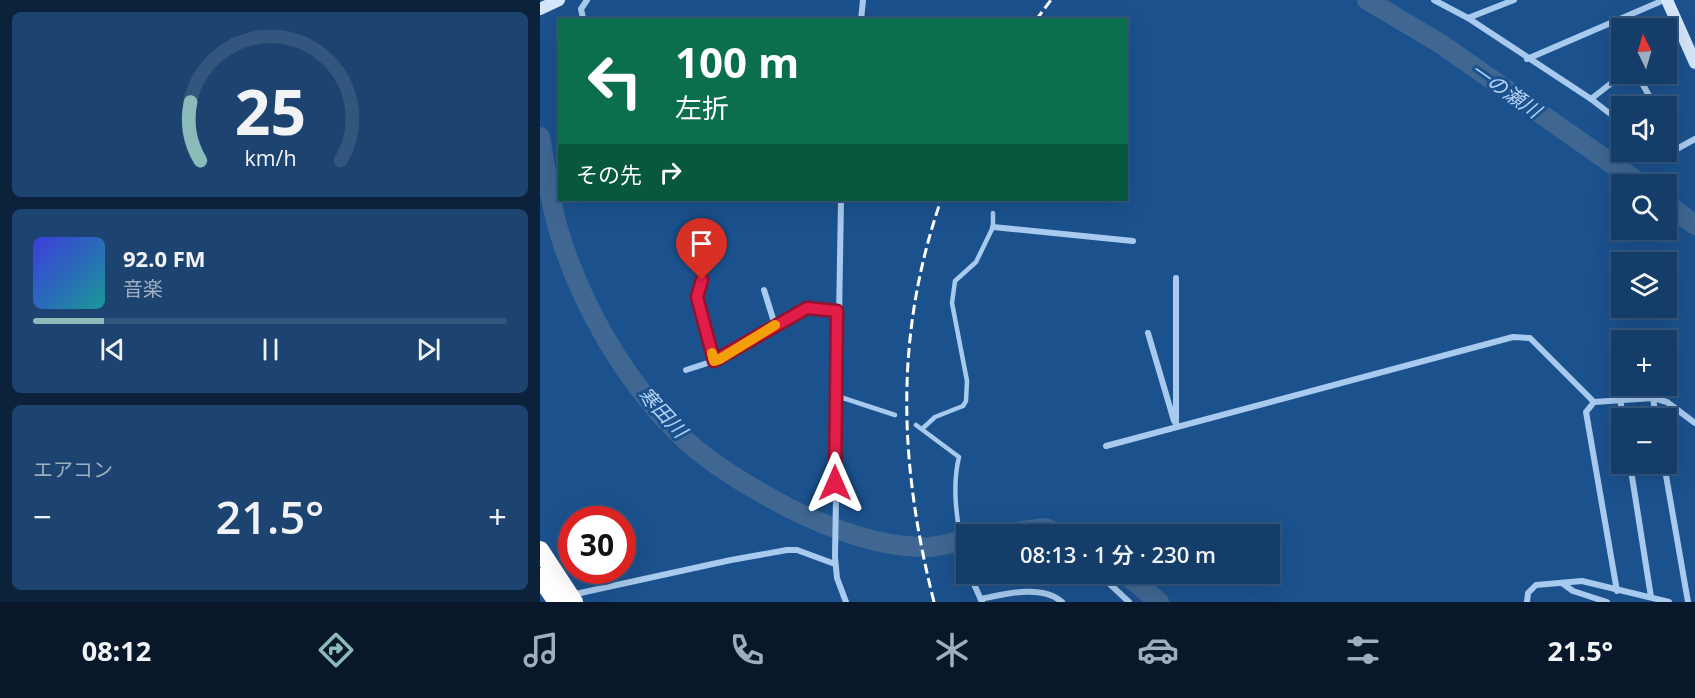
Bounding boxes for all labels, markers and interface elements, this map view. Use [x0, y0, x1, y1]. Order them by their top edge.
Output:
north arrow [1611, 18, 1677, 84]
map controls [1611, 18, 1677, 474]
text: 100 m [675, 33, 799, 90]
icon: left [576, 42, 654, 120]
water label: 一の瀬川 [1465, 56, 1548, 125]
text: 25 [234, 69, 306, 154]
text: 左折 [675, 89, 729, 126]
button: sound [1611, 96, 1677, 162]
text: km/h [244, 144, 296, 173]
icon: right [654, 156, 687, 189]
text: その先 [576, 159, 642, 189]
button: search [1611, 174, 1677, 240]
pin [676, 218, 727, 280]
icon: arrive [685, 227, 718, 260]
text: 92.0 FM [123, 243, 206, 273]
button: layers [1611, 252, 1677, 318]
text: 音楽 [123, 275, 163, 302]
button: + [1611, 330, 1677, 396]
icon: previous [96, 333, 129, 366]
icon: pause [254, 333, 287, 366]
icon: next [412, 333, 445, 366]
water label: 寒田川 [633, 381, 695, 445]
button: − [1611, 408, 1677, 474]
position arrow [803, 451, 867, 515]
text: エアコン [33, 456, 113, 483]
text: 21.5° [216, 486, 324, 547]
text: − [33, 494, 52, 539]
text: + [488, 494, 507, 539]
speed limit sign: 30 [558, 506, 636, 584]
text: 08:13 · 1 分 · 230 m [1020, 539, 1216, 569]
icon: directions [315, 629, 357, 671]
icon: music [520, 629, 562, 671]
icon: phone [726, 629, 768, 671]
icon: climate [931, 629, 973, 671]
icon: car [1137, 629, 1179, 671]
icon: filters [1342, 629, 1384, 671]
text: 08:12 [82, 632, 151, 669]
text: 21.5° [1548, 632, 1613, 669]

